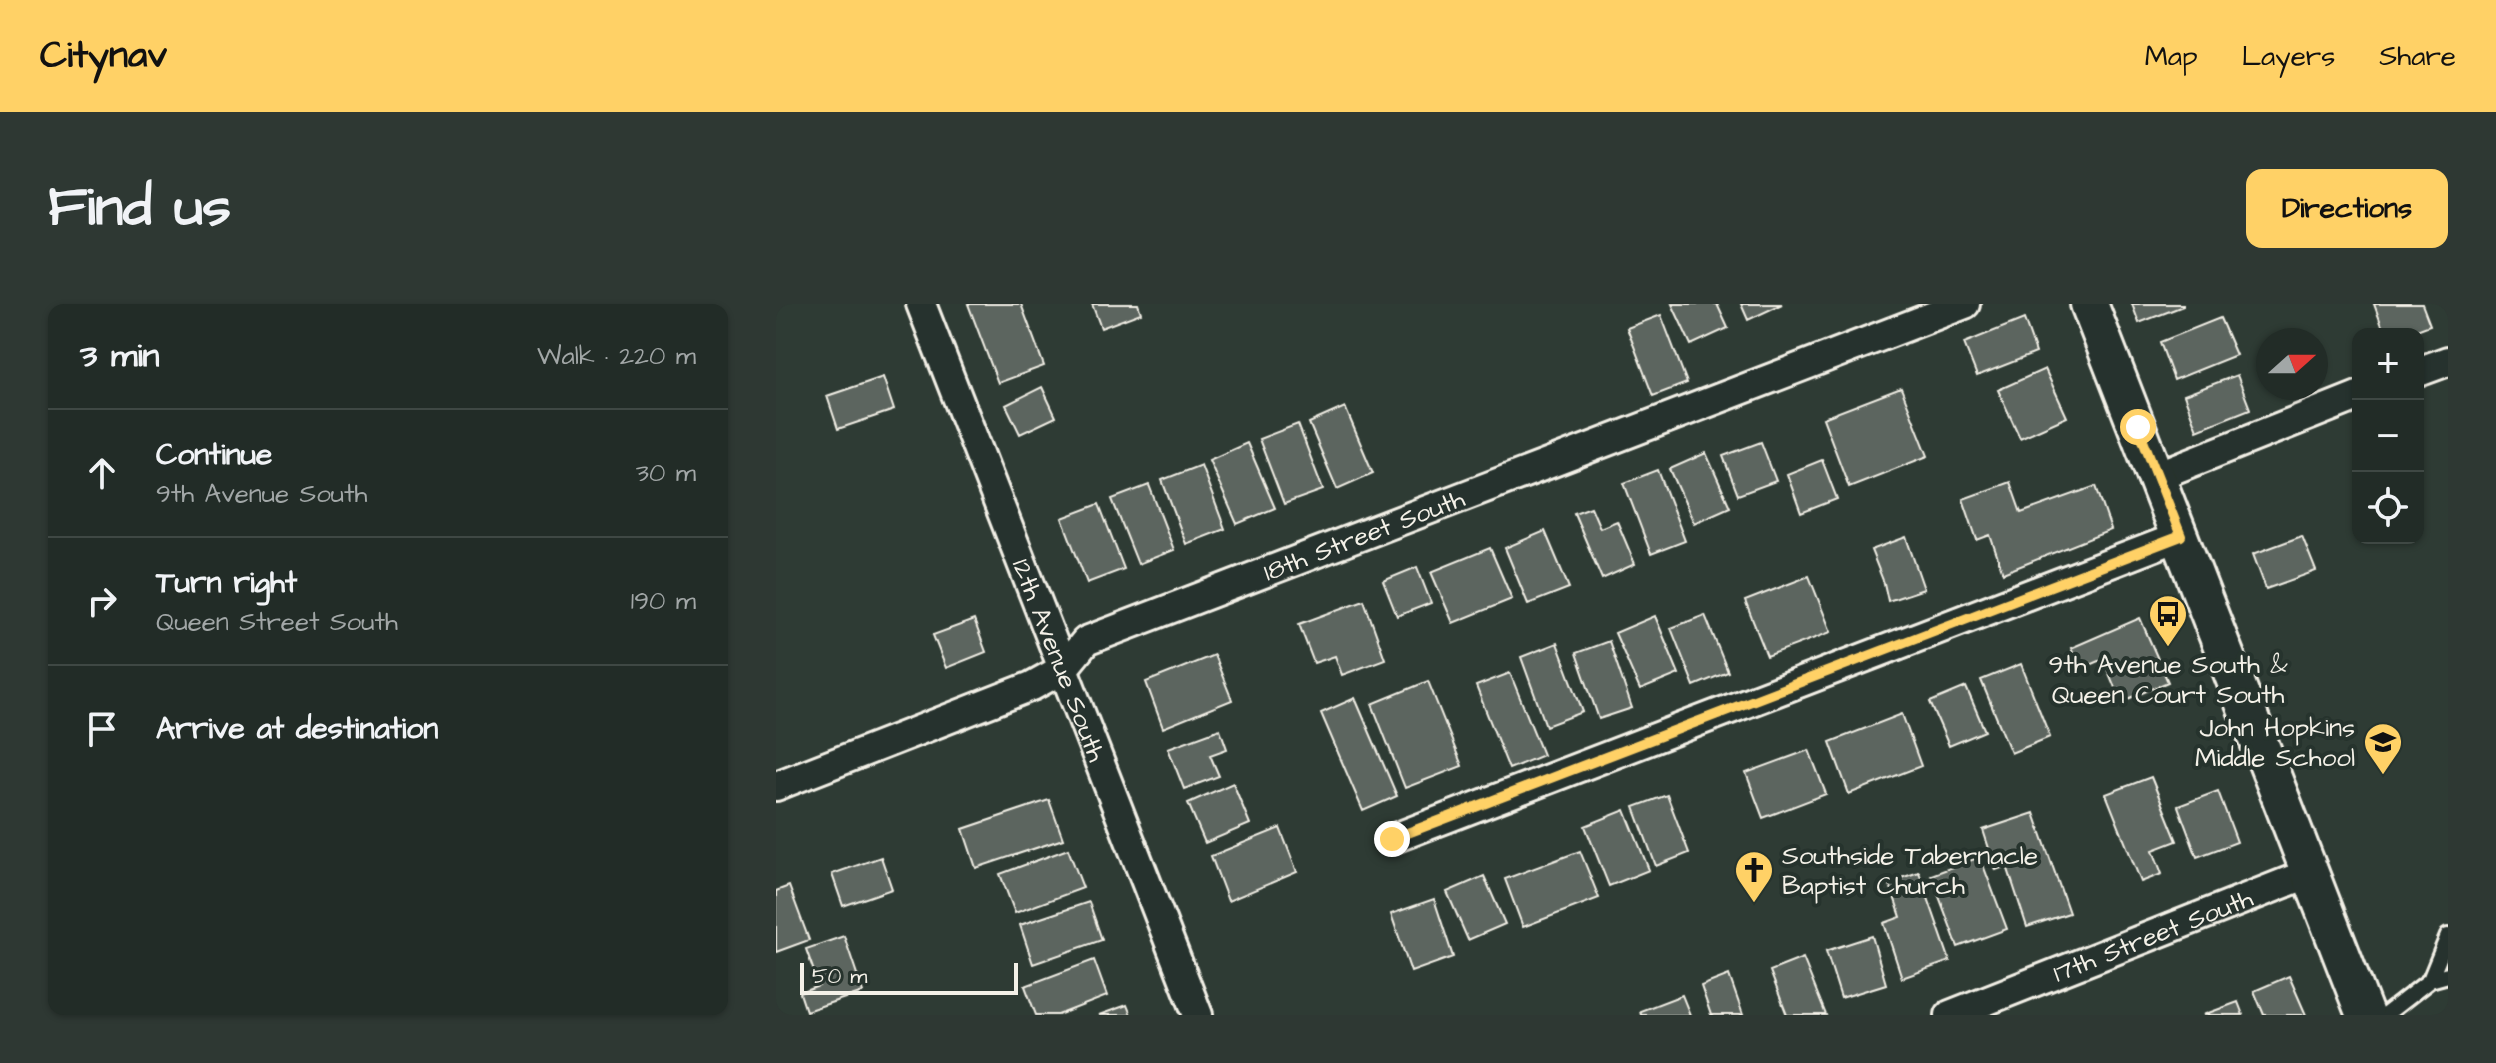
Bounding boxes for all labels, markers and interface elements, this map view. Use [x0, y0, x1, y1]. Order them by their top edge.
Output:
text: Citynav [40, 30, 167, 82]
text: Map [2145, 37, 2198, 76]
text: Layers [2242, 37, 2335, 76]
text: Share [2379, 37, 2456, 76]
text: Find us [48, 169, 231, 247]
button: Directions [2246, 169, 2448, 248]
north arrow [2256, 328, 2328, 400]
map controls [2352, 328, 2424, 544]
button: + [2352, 328, 2424, 400]
text: 3 min [80, 332, 160, 380]
text: Walk · 220 m [537, 338, 696, 374]
button: − [2352, 400, 2424, 472]
route start [2120, 409, 2156, 445]
text: Continue [156, 434, 272, 476]
icon: ahead [80, 451, 124, 495]
text: 30 m [636, 455, 696, 491]
button: locate [2352, 472, 2424, 544]
text: 9th Avenue South [156, 476, 367, 512]
street label: 18th Street South [1258, 480, 1470, 590]
street label: 12th Avenue South [1003, 554, 1115, 767]
text: Turn right [156, 562, 297, 604]
icon: right [80, 579, 124, 623]
text: 190 m [631, 583, 696, 619]
bus stop icon: 9th Avenue South & Queen Court South [2147, 593, 2189, 648]
text: Queen Street South [156, 604, 398, 640]
place label: 9th Avenue South & Queen Court South [2048, 647, 2288, 713]
icon: arrive [80, 707, 124, 751]
text: Arrive at destination [156, 708, 438, 750]
place label: John Hopkins Middle School [2195, 710, 2355, 776]
school or university icon: John Hopkins Middle School [2362, 721, 2404, 776]
route end [1374, 821, 1410, 857]
place label: Southside Tabernacle Baptist Church [1782, 838, 2038, 904]
church icon: Southside Tabernacle Baptist Church [1733, 849, 1775, 904]
street label: 17th Street South [2048, 880, 2258, 992]
scale bar [800, 959, 1018, 995]
text: 50 m [812, 961, 867, 992]

